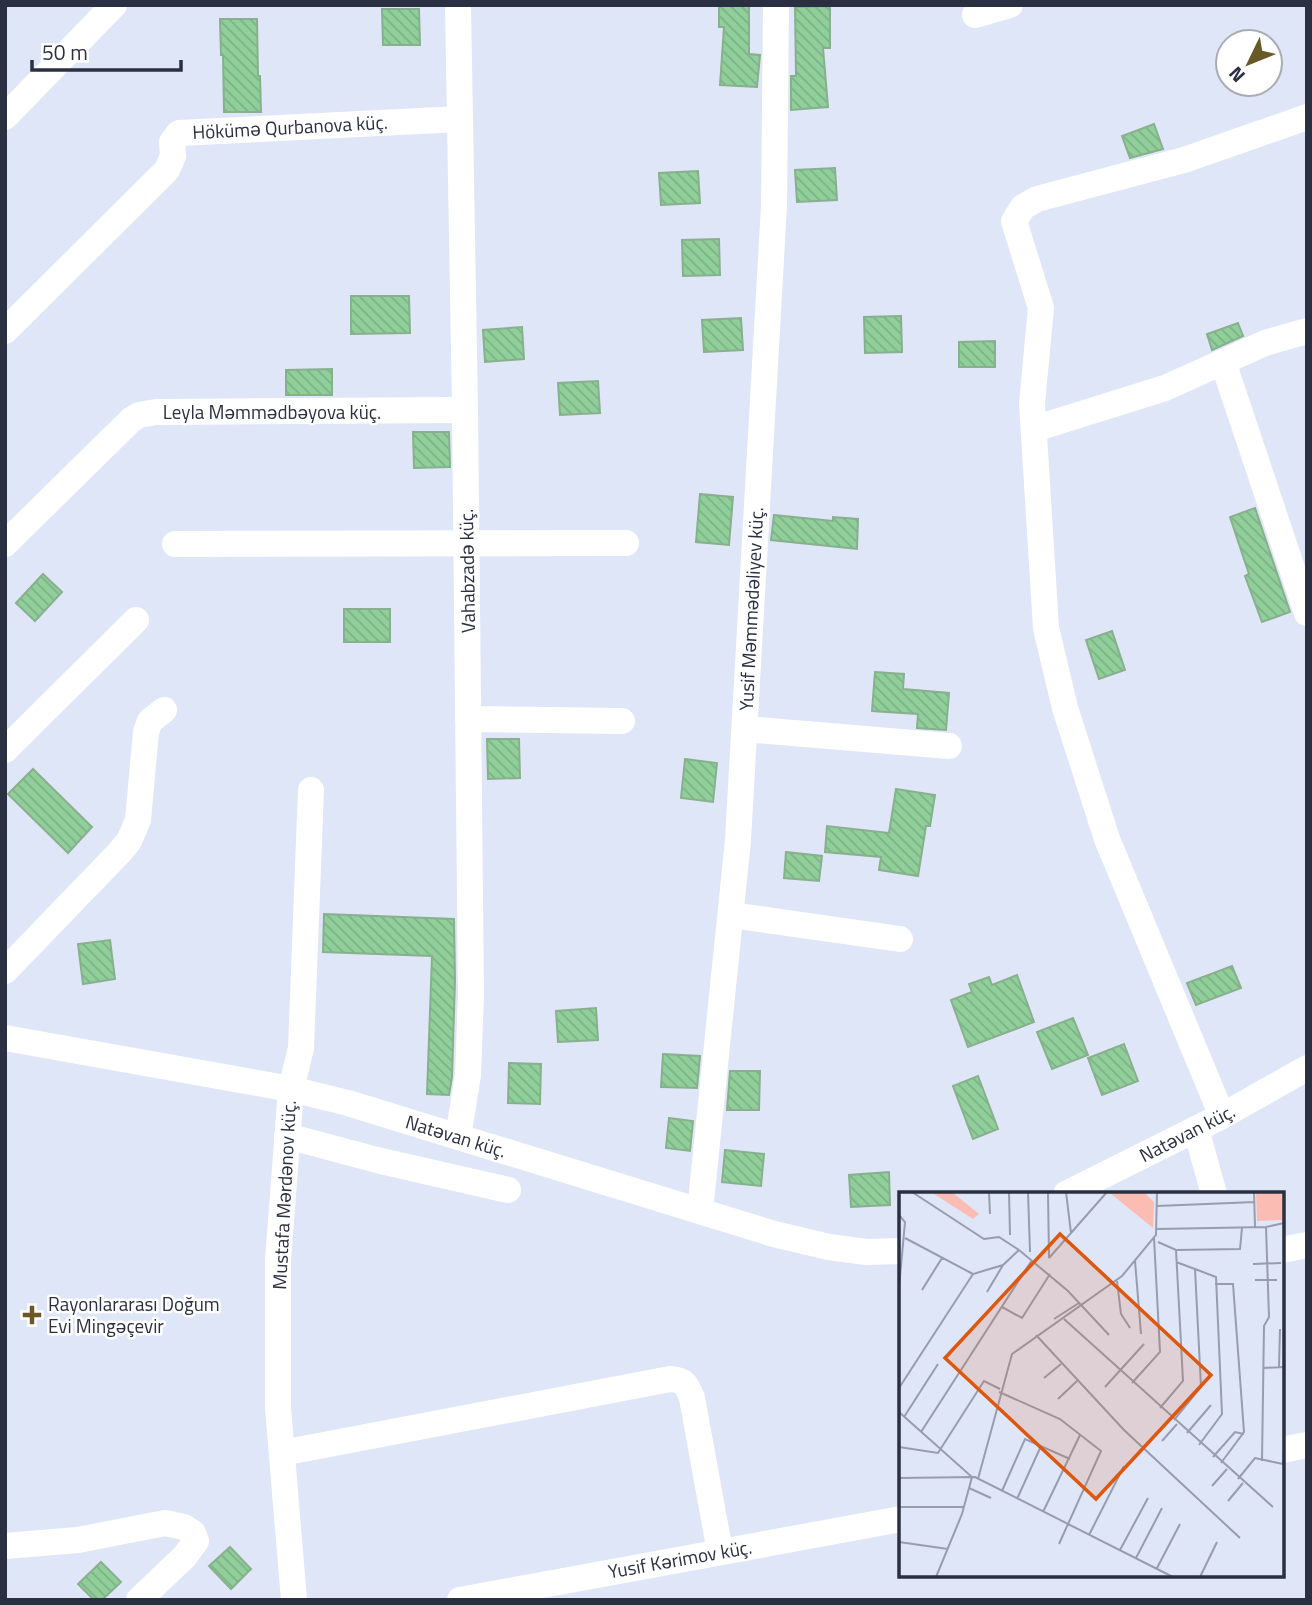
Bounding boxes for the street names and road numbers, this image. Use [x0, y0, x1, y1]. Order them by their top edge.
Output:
street label: Hökümə Qurbanova küç. [192, 107, 388, 146]
street label: Leyla Məmmədbəyova küç. [163, 397, 381, 426]
street label: Yusif Məmmədəliyev küç. [731, 506, 770, 712]
street label: Vahabzadə küç. [451, 509, 482, 633]
street label: Natəvan küç. [1134, 1096, 1240, 1169]
street label: Mustafa Mərdənov küç. [264, 1100, 303, 1290]
street label: Natəvan küç. [402, 1106, 510, 1165]
street label: Yusif Kərimov küç. [606, 1532, 754, 1585]

